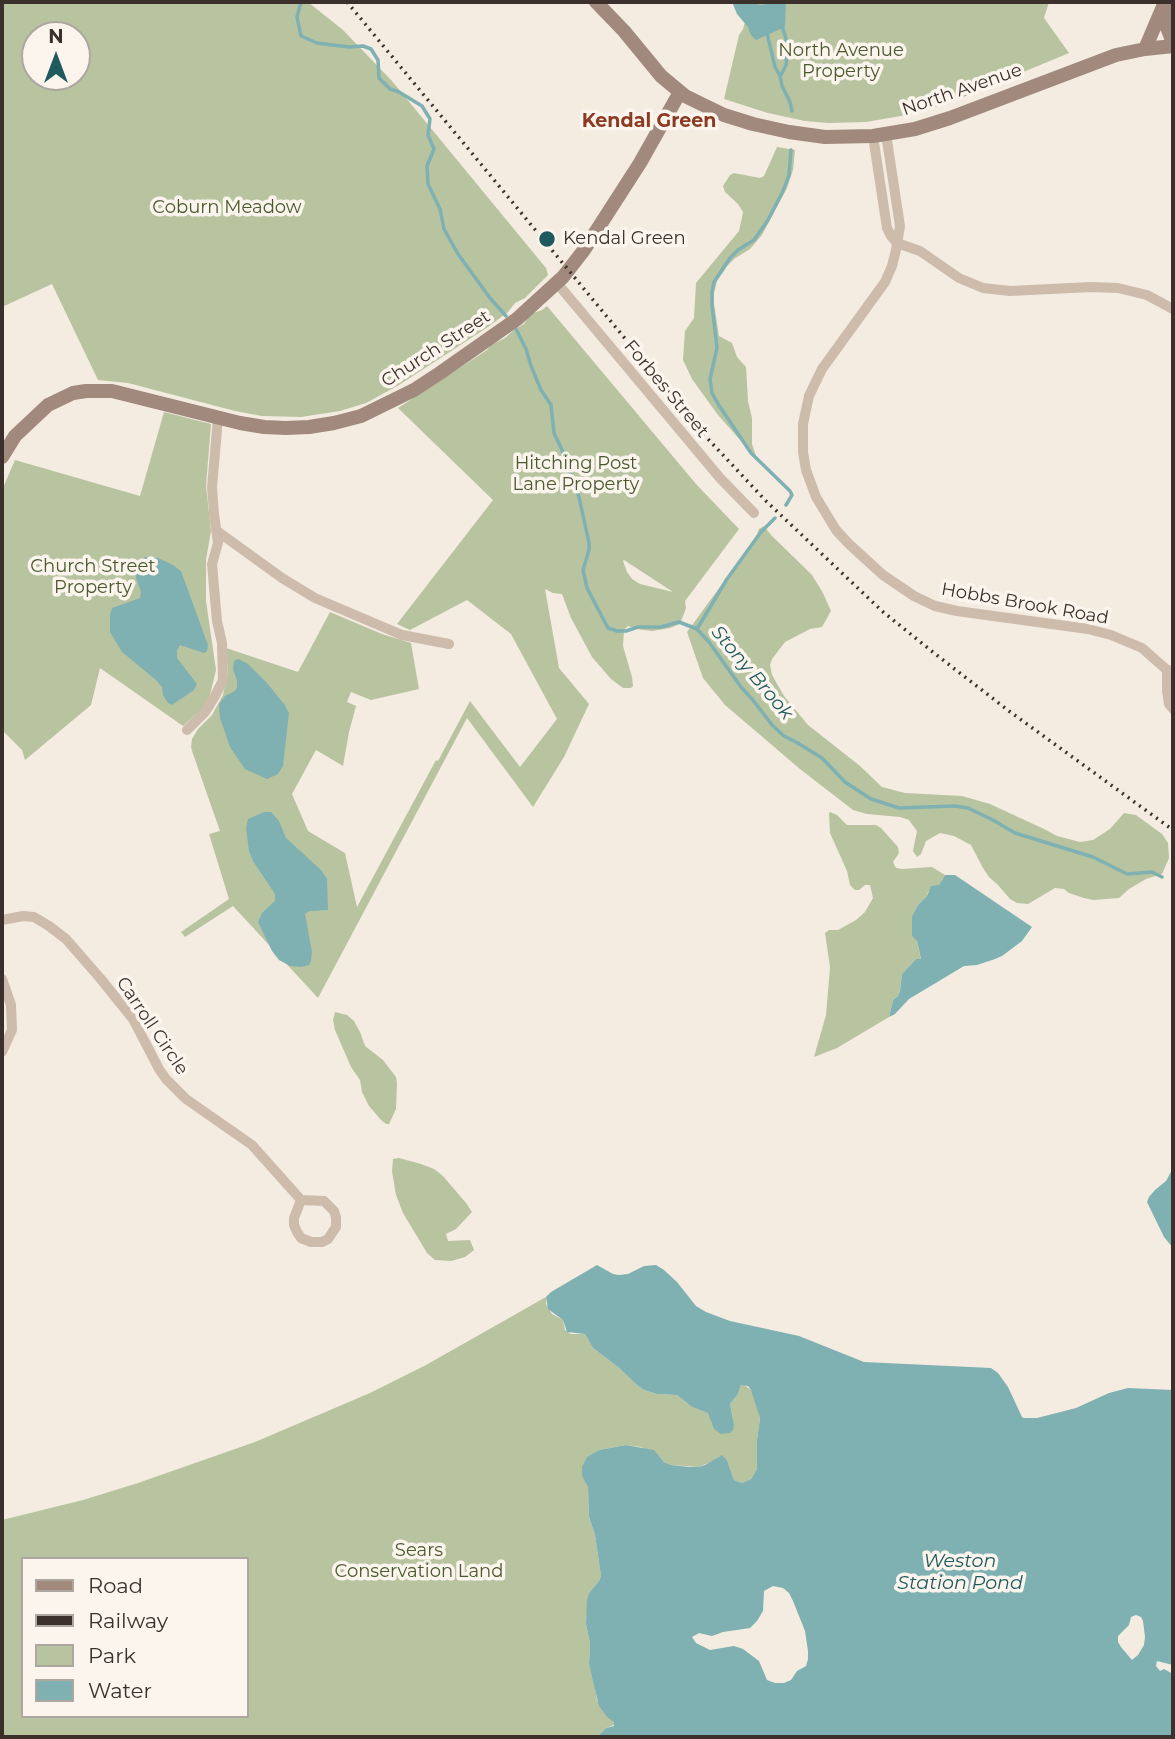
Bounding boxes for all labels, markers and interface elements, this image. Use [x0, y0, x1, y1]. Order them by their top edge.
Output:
north arrow [21, 21, 91, 91]
text: N [48, 25, 64, 48]
park label: North Avenue Property [778, 40, 904, 82]
street label: North Avenue [899, 59, 1025, 121]
district label: Kendal Green [582, 110, 716, 132]
park label: Coburn Meadow [152, 197, 302, 219]
place label: Kendal Green [563, 228, 686, 250]
marker: Kendal Green [537, 229, 557, 249]
street label: Church Street [378, 306, 494, 392]
street label: Forbes Street [619, 336, 713, 442]
park label: Hitching Post Lane Property [513, 453, 639, 496]
park label: Church Street Property [30, 556, 156, 598]
street label: Hobbs Brook Road [940, 579, 1110, 629]
water label: Stony Brook [706, 621, 798, 725]
street label: Carroll Circle [111, 973, 193, 1079]
park label: Sears Conservation Land [335, 1540, 503, 1582]
water label: Weston Station Pond [897, 1550, 1023, 1594]
legend [21, 1557, 248, 1718]
text: Road [88, 1573, 143, 1598]
text: Railway [88, 1608, 168, 1633]
text: Park [88, 1643, 136, 1668]
text: Water [88, 1678, 152, 1703]

